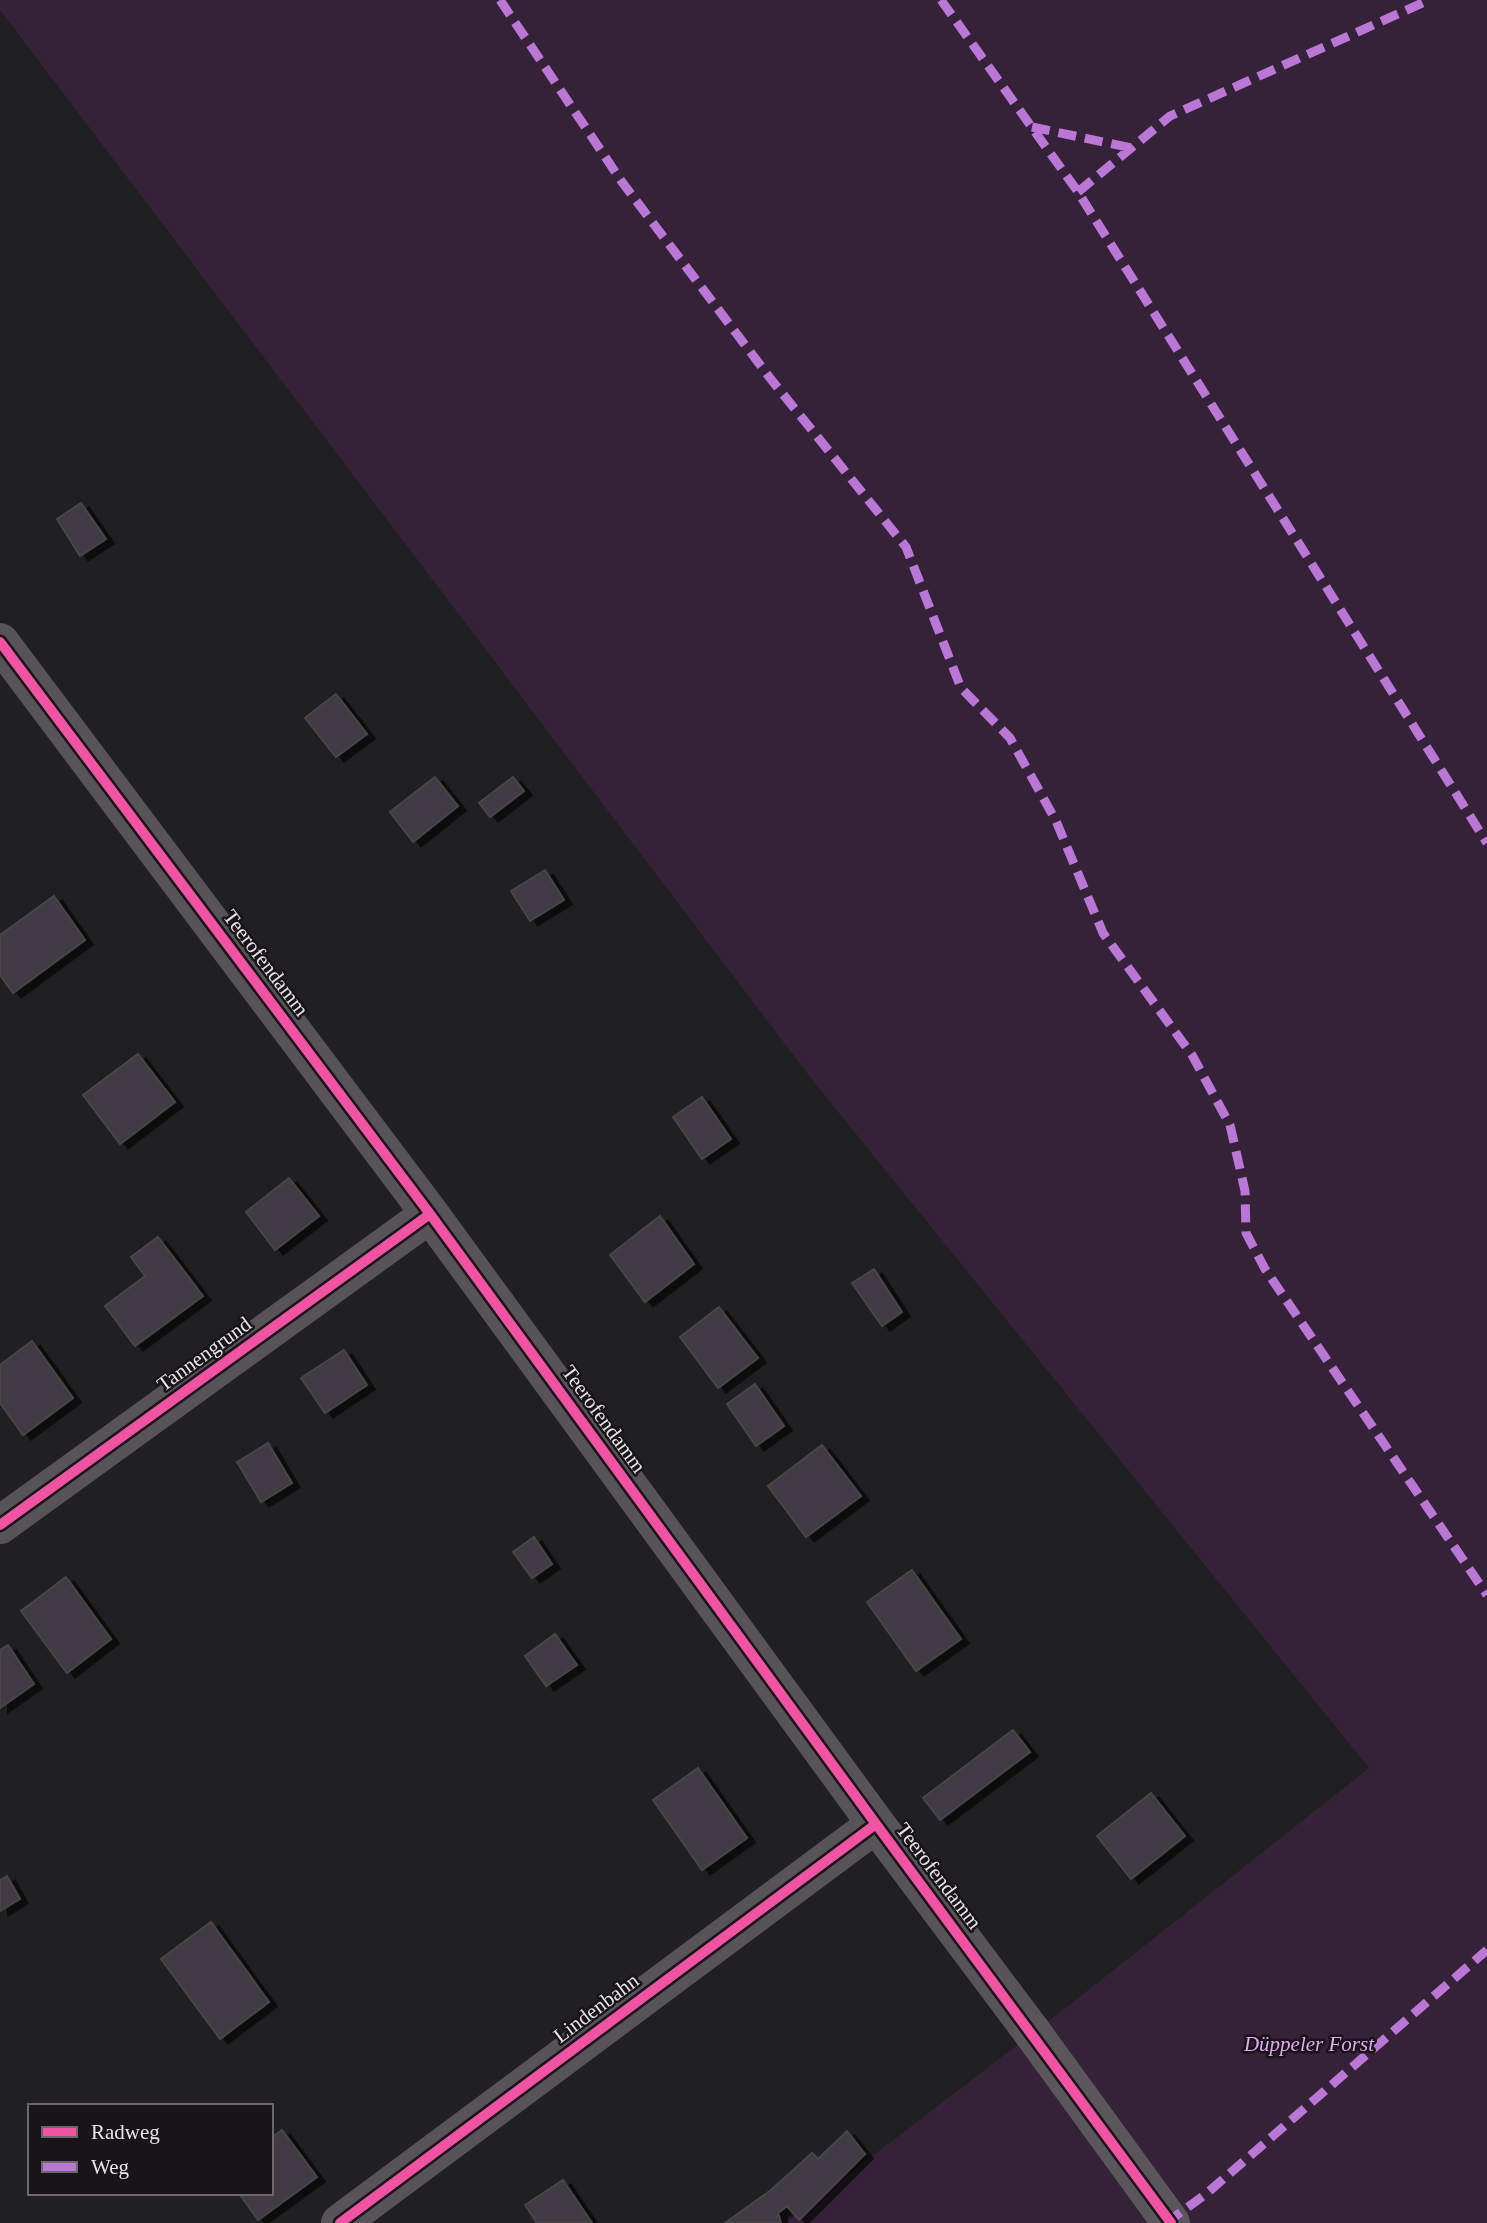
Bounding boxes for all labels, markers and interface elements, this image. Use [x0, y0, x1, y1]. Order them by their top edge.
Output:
street label: Teerofendamm [218, 905, 314, 1021]
street label: Tannengrund [152, 1312, 256, 1396]
street label: Teerofendamm [557, 1361, 651, 1477]
street label: Teerofendamm [891, 1818, 987, 1934]
street label: Lindenbahn [549, 1968, 644, 2048]
park label: Düppeler Forst [1243, 2032, 1375, 2056]
legend [28, 2104, 273, 2195]
text: Radweg [91, 2120, 160, 2144]
text: Weg [91, 2155, 129, 2179]

